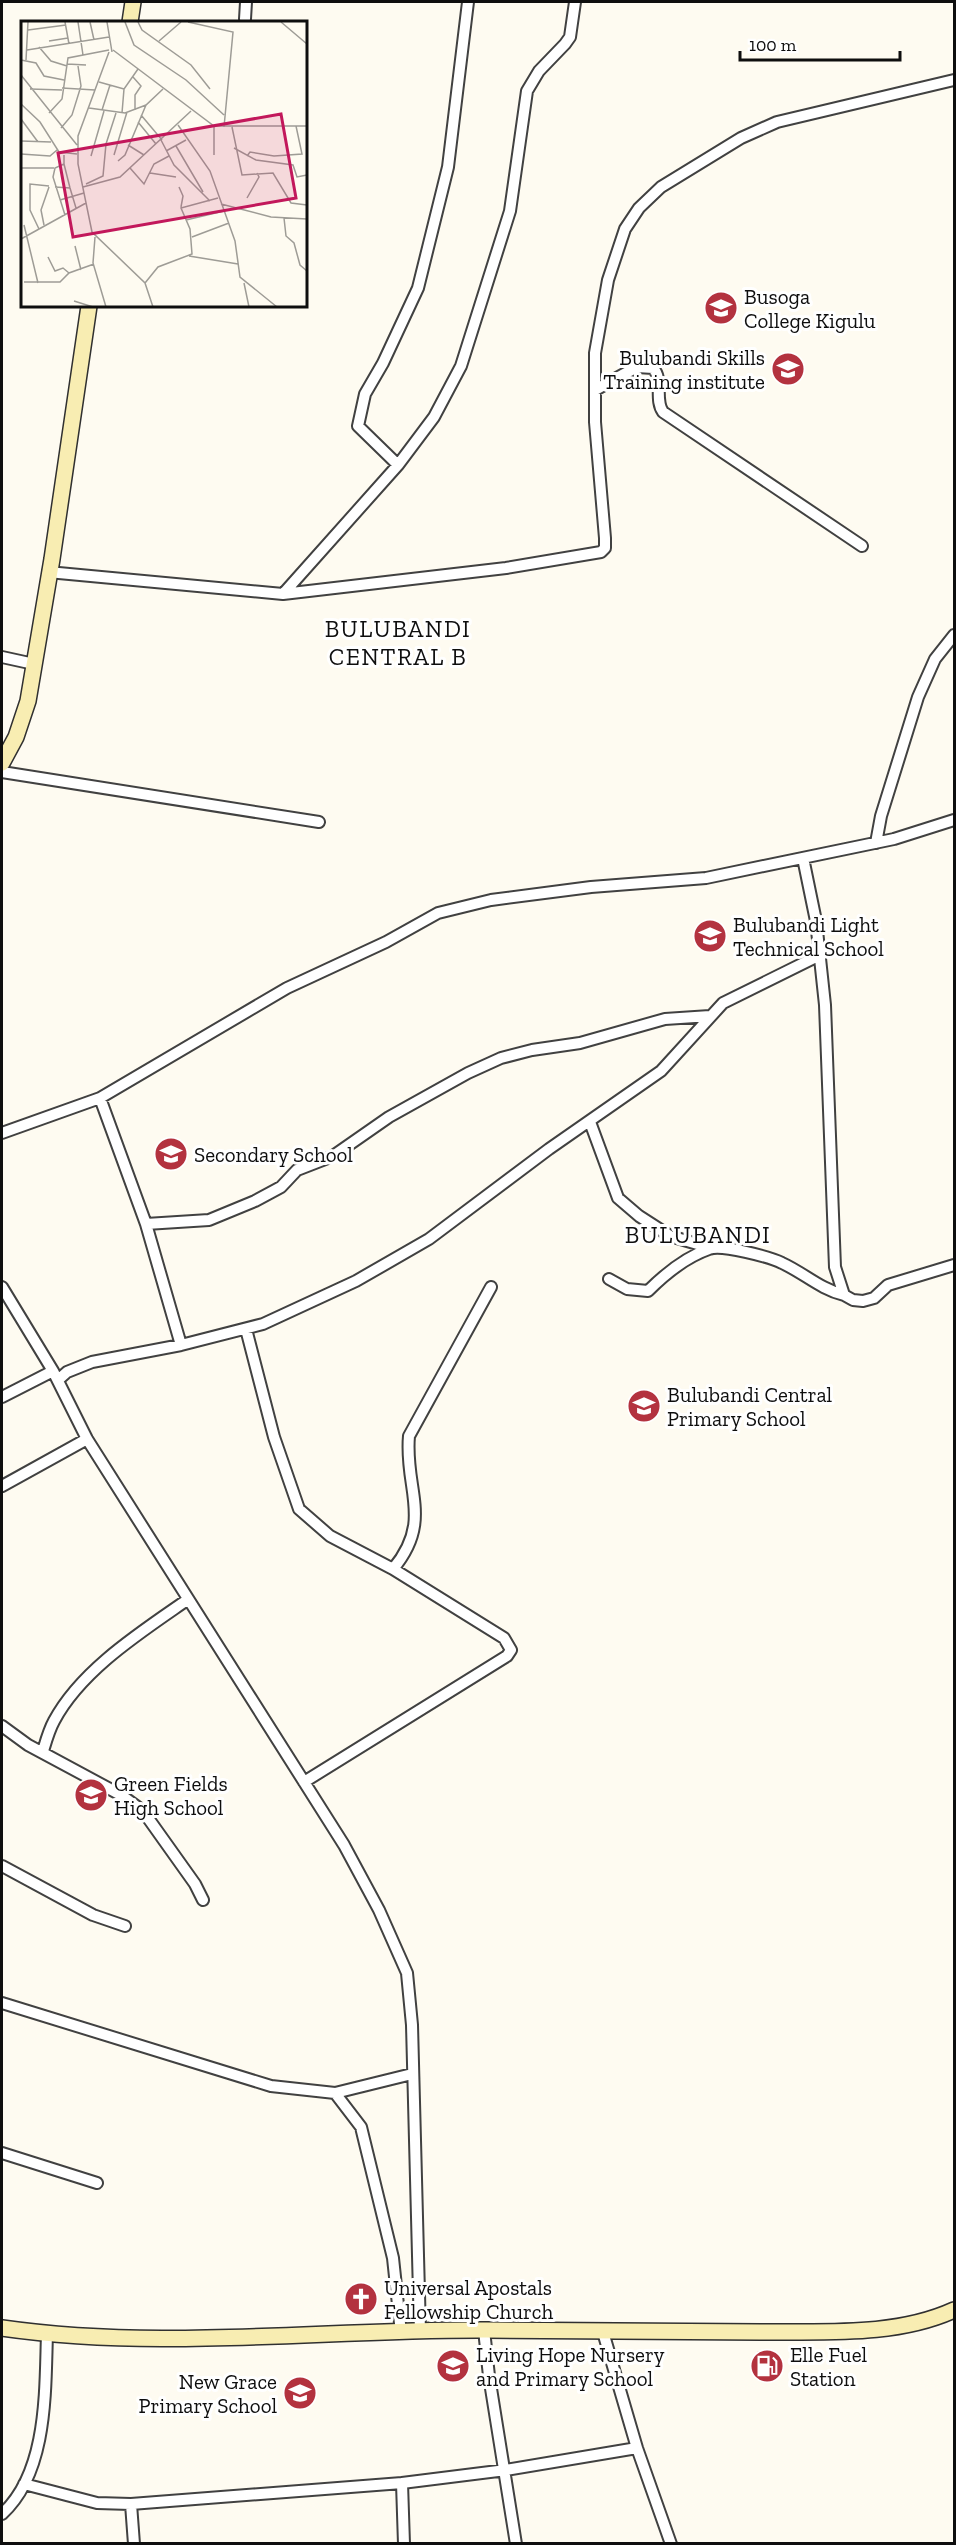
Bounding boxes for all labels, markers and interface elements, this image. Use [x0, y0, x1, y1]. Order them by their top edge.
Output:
inset map [21, 21, 308, 308]
scale bar [740, 24, 900, 62]
text: 100 m [749, 34, 797, 56]
place label: Busoga College Kigulu [744, 284, 876, 333]
school or university icon: Busoga College Kigulu [703, 290, 739, 326]
place label: Bulubandi Skills Training institute [603, 345, 765, 394]
school or university icon: Bulubandi Skills Training institute [770, 351, 806, 387]
district label: BULUBANDI CENTRAL B [325, 614, 471, 671]
place label: Bulubandi Light Technical School [733, 912, 884, 961]
school or university icon: Bulubandi Light Technical School [692, 918, 728, 954]
school or university icon: Secondary School [153, 1136, 189, 1172]
place label: Secondary School [194, 1142, 353, 1167]
district label: BULUBANDI [625, 1220, 771, 1249]
place label: Bulubandi Central Primary School [667, 1382, 833, 1431]
school or university icon: Bulubandi Central Primary School [626, 1388, 662, 1424]
place label: Green Fields High School [114, 1771, 228, 1820]
school or university icon: Green Fields High School [73, 1777, 109, 1813]
place label: Universal Apostals Fellowship Church [384, 2275, 554, 2324]
church icon: Universal Apostals Fellowship Church [343, 2281, 379, 2317]
place label: Living Hope Nursery and Primary School [476, 2342, 665, 2391]
place label: Elle Fuel Station [790, 2342, 868, 2391]
school or university icon: Living Hope Nursery and Primary School [435, 2348, 471, 2384]
fuel station icon: Elle Fuel Station [749, 2348, 785, 2384]
place label: New Grace Primary School [138, 2369, 277, 2418]
school or university icon: New Grace Primary School [282, 2375, 318, 2411]

